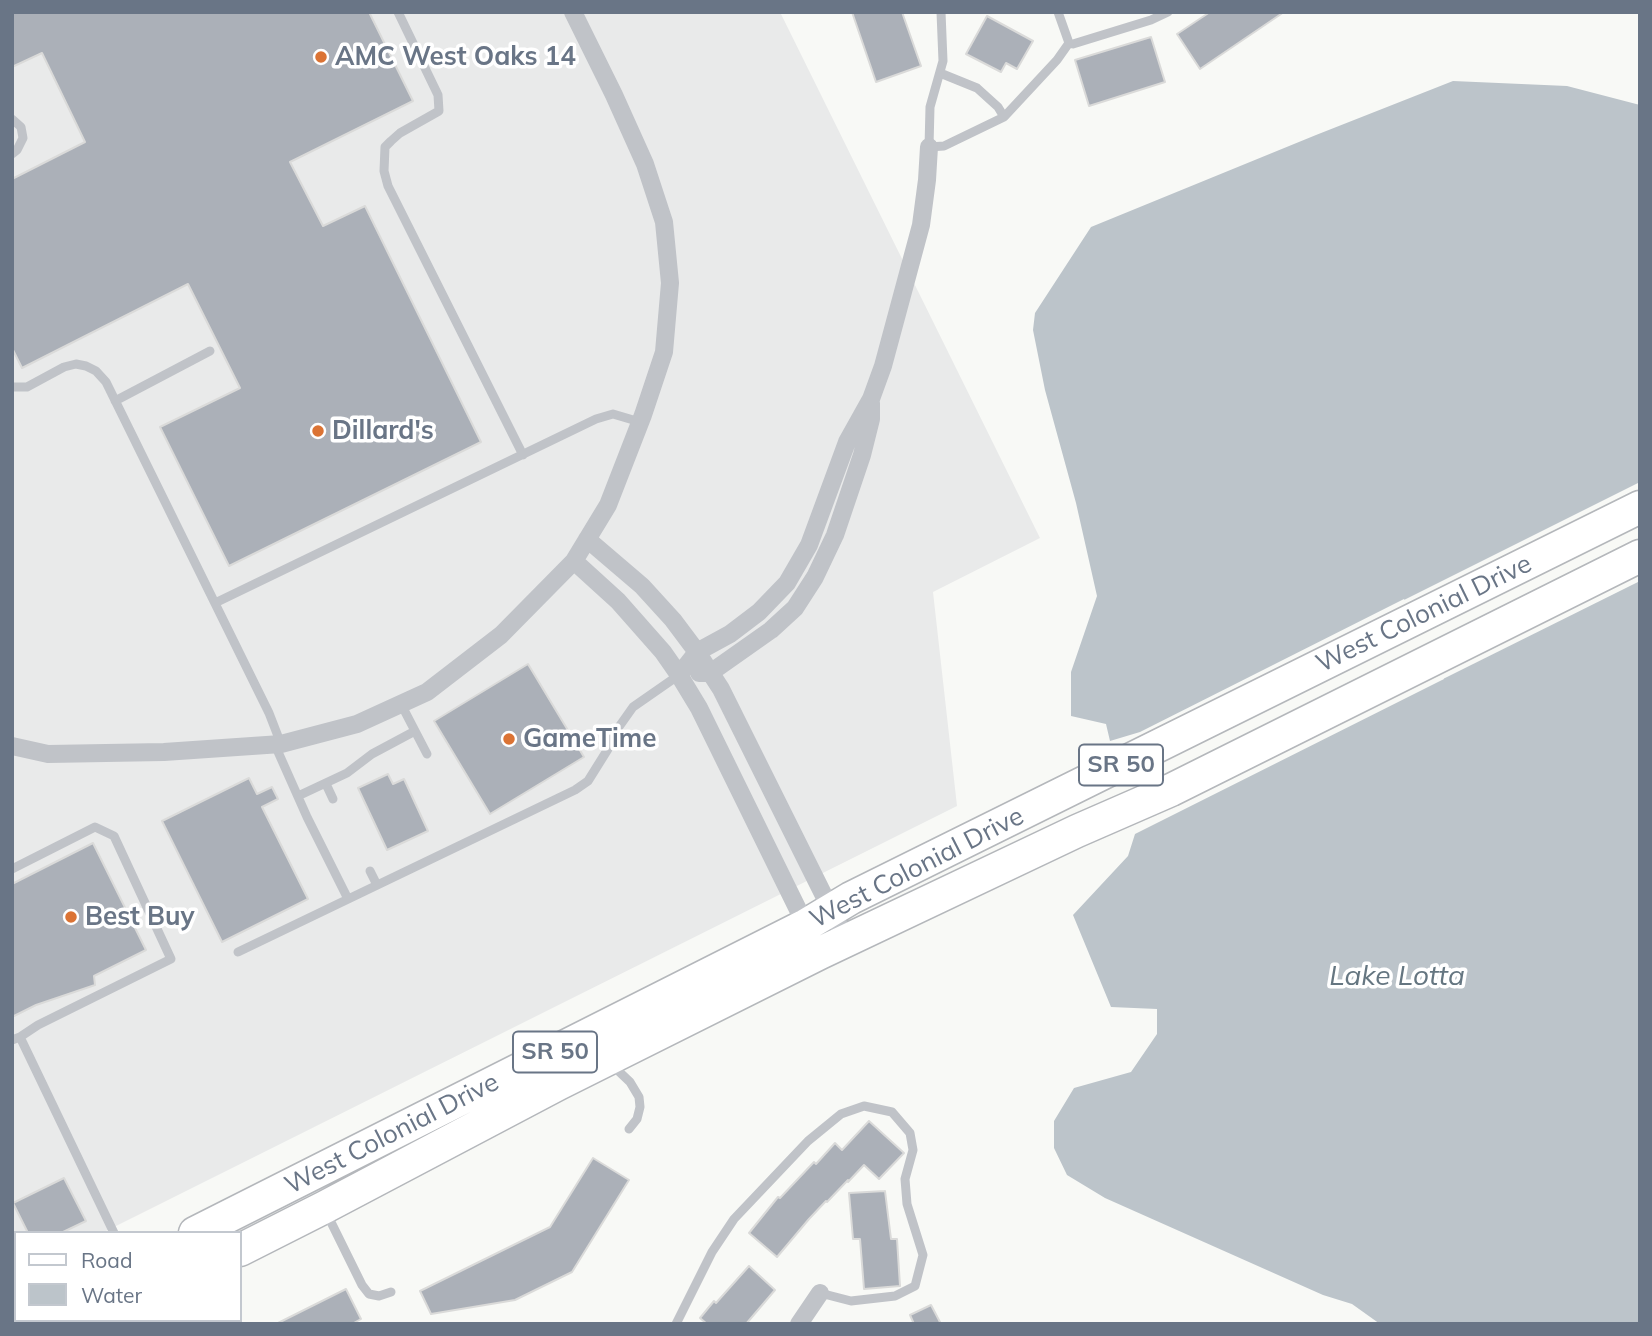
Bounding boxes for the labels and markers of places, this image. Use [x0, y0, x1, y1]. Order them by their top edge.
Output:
place label: AMC West Oaks 14 [335, 41, 576, 73]
marker: AMC West Oaks 14 [313, 49, 329, 65]
place label: Dillard's [332, 415, 434, 447]
marker: Dillard's [310, 423, 326, 439]
place label: GameTime [523, 723, 656, 755]
marker: GameTime [501, 731, 517, 747]
place label: Best Buy [85, 901, 195, 933]
marker: Best Buy [63, 909, 79, 925]

